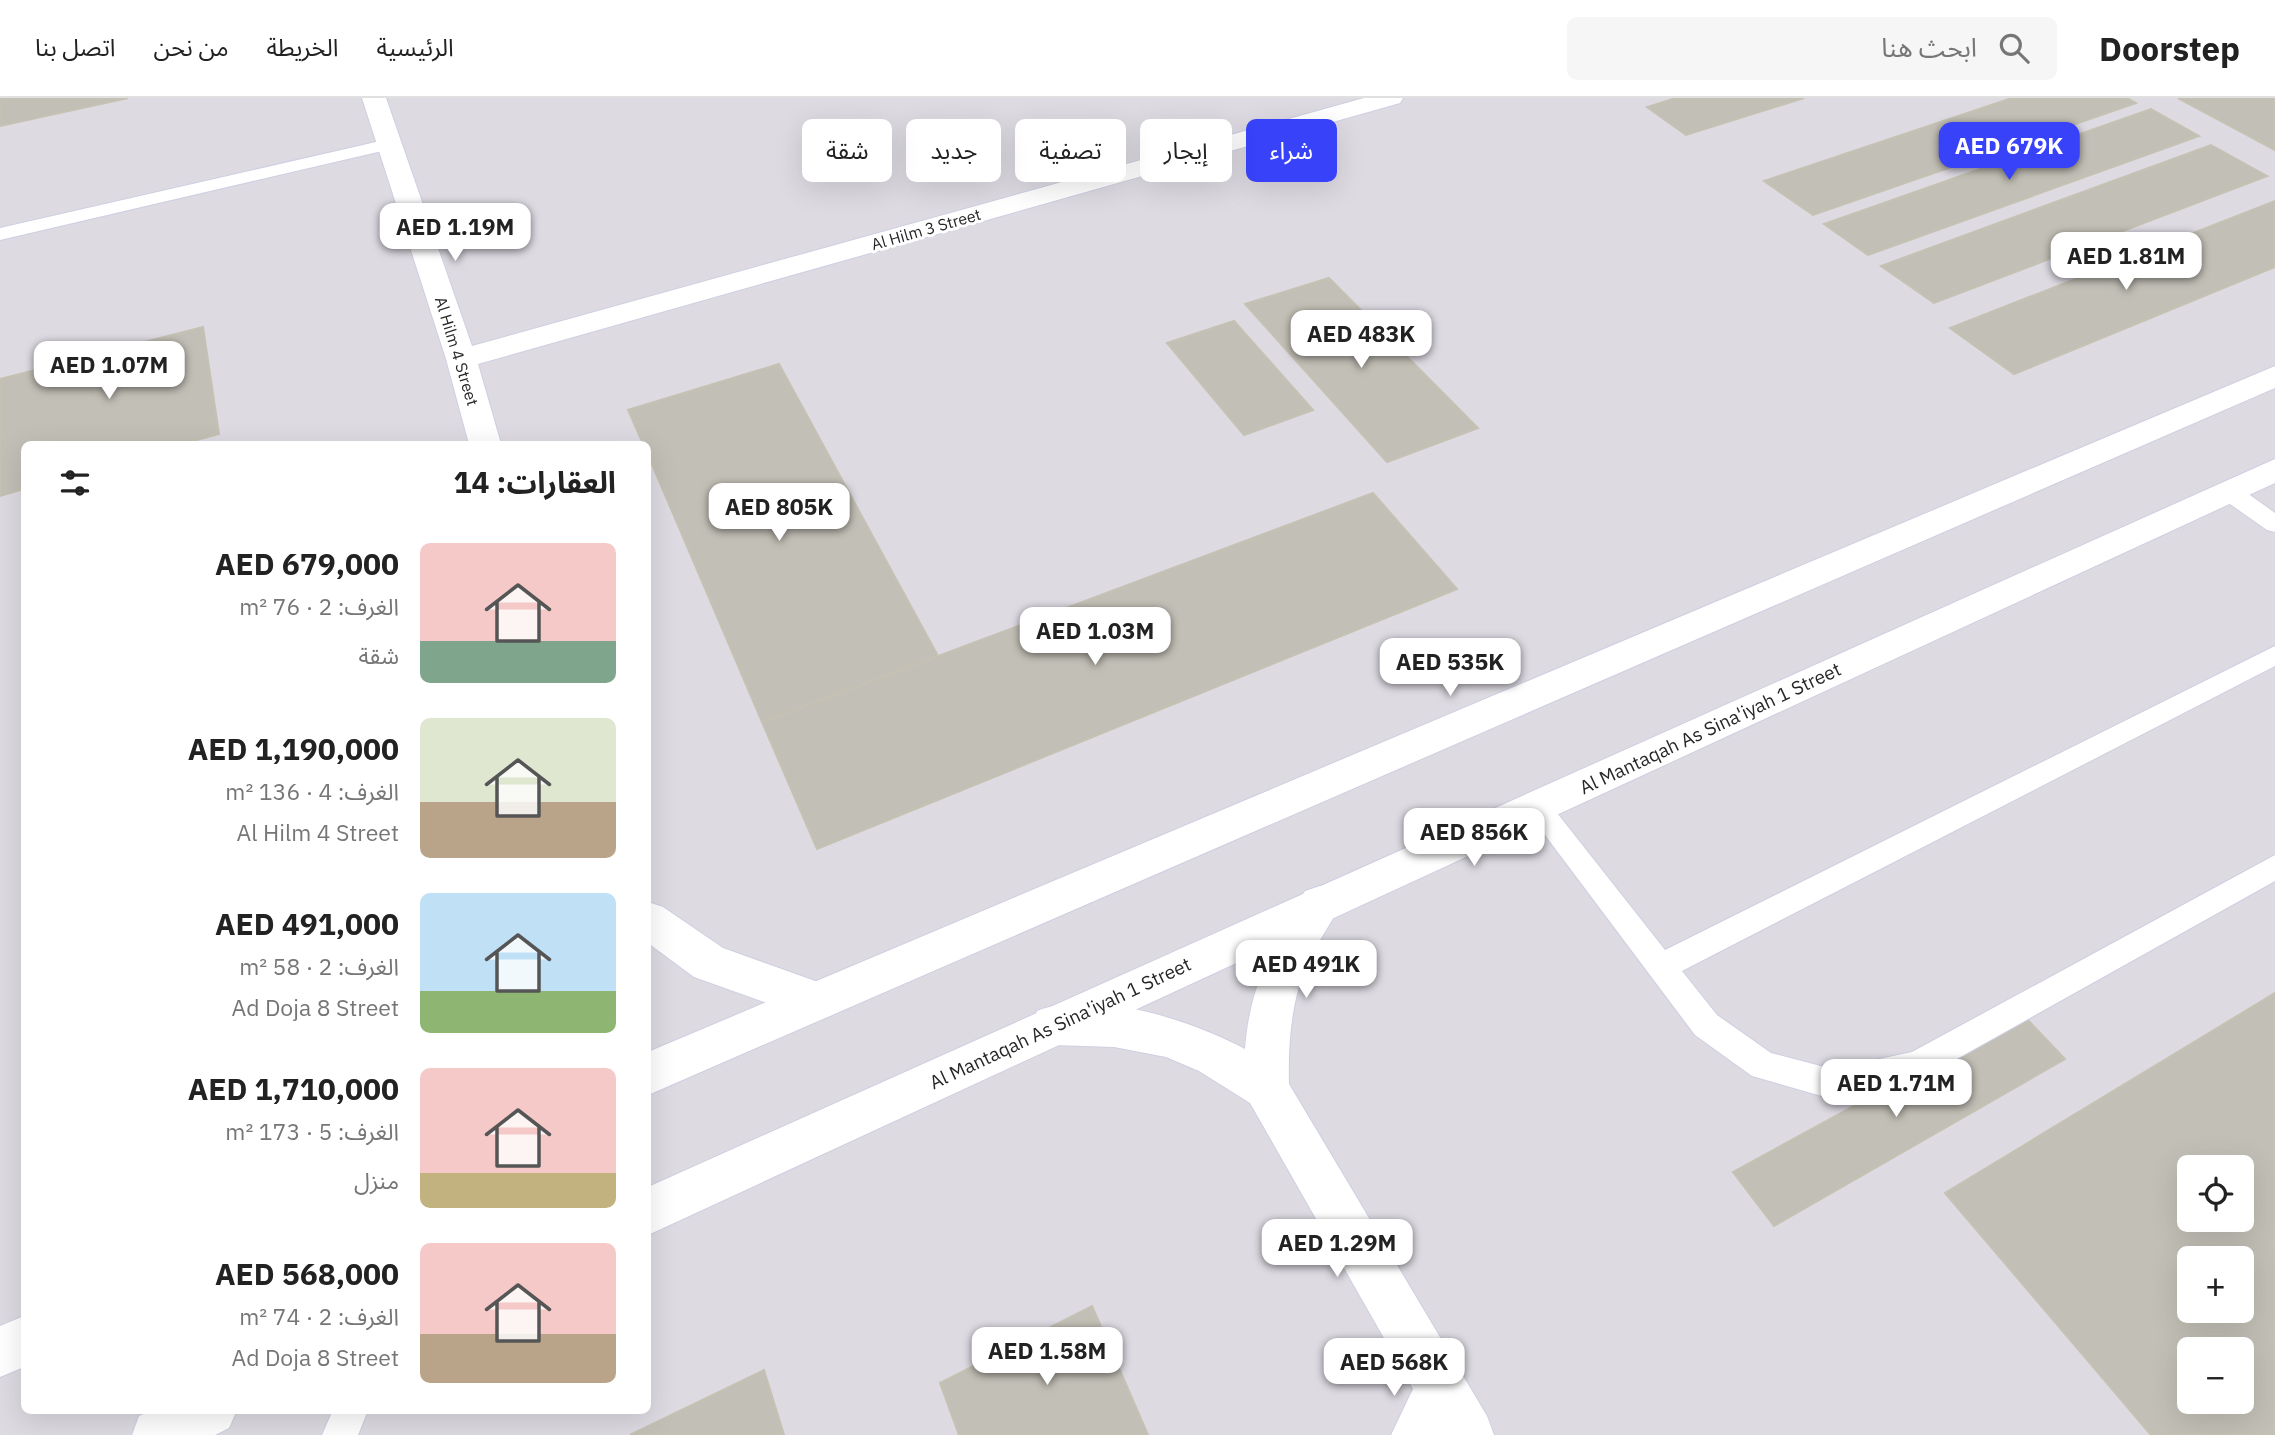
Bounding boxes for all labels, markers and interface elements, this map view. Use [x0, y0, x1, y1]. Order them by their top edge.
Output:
search box [1567, 17, 2057, 80]
text: Doorstep [2099, 27, 2240, 70]
icon: search [1995, 29, 2033, 67]
text: ابحث هنا [1881, 30, 1977, 64]
text: اتصل بنا [35, 31, 116, 63]
text: من نحن [154, 31, 229, 63]
text: الخريطة [267, 31, 339, 63]
text: الرئيسية [377, 31, 454, 63]
chip: شقة [802, 119, 892, 182]
chip: جديد [906, 119, 1001, 182]
chip: تصفية [1015, 119, 1126, 182]
chip: إيجار [1140, 119, 1232, 182]
chip: شراء [1246, 119, 1337, 182]
pin: AED 679K [1937, 122, 2081, 182]
text: AED 679K [1955, 130, 2063, 160]
pin: AED 1.19M [375, 204, 535, 263]
street label: Al Hilm 3 Street [869, 204, 983, 254]
text: AED 1.19M [396, 211, 514, 241]
pin: AED 1.81M [2046, 232, 2206, 292]
text: AED 1.81M [2067, 240, 2185, 270]
street label: Al Hilm 4 Street [431, 294, 483, 408]
pin: AED 483K [1289, 310, 1433, 370]
text: AED 483K [1307, 318, 1415, 348]
pin: AED 1.07M [29, 342, 189, 401]
text: AED 1.07M [50, 349, 168, 379]
text: العقارات: 14 [454, 462, 616, 501]
icon: filters [56, 464, 94, 502]
pin: AED 805K [707, 484, 851, 543]
text: AED 805K [725, 491, 833, 521]
text: AED 679,000 [215, 544, 399, 583]
icon: home [476, 571, 560, 655]
text: الغرف: 2 · 76 m² [239, 591, 399, 621]
pin: AED 1.03M [1015, 608, 1175, 667]
text: AED 1.03M [1036, 615, 1154, 645]
pin: AED 535K [1378, 638, 1522, 698]
text: شقة [358, 640, 399, 670]
text: AED 535K [1396, 646, 1504, 676]
street label: Al Mantaqah As Sina'iyah 1 Street [1575, 657, 1845, 799]
text: AED 1,190,000 [188, 729, 399, 768]
icon: home [476, 746, 560, 830]
text: الغرف: 4 · 136 m² [225, 776, 399, 806]
pin: AED 856K [1402, 808, 1546, 868]
text: AED 856K [1420, 816, 1528, 846]
text: Al Hilm 4 Street [236, 817, 399, 847]
text: AED 491,000 [215, 904, 399, 943]
icon: home [476, 921, 560, 1005]
pin: AED 491K [1234, 940, 1378, 1000]
text: AED 491K [1252, 948, 1360, 978]
text: الغرف: 2 · 58 m² [239, 951, 399, 981]
street label: Al Mantaqah As Sina'iyah 1 Street [925, 952, 1195, 1094]
text: Ad Doja 8 Street [231, 992, 399, 1022]
pin: AED 1.71M [1816, 1060, 1976, 1119]
text: AED 1.71M [1837, 1067, 1955, 1097]
text: AED 1,710,000 [188, 1069, 399, 1108]
icon: home [476, 1096, 560, 1180]
text: الغرف: 5 · 173 m² [225, 1116, 399, 1146]
map controls [2177, 1155, 2254, 1414]
button: locate [2177, 1155, 2254, 1232]
text: منزل [354, 1165, 399, 1195]
pin: AED 1.29M [1257, 1220, 1417, 1279]
text: AED 1.29M [1278, 1227, 1396, 1257]
button: + [2177, 1246, 2254, 1323]
text: AED 568,000 [215, 1254, 399, 1293]
icon: home [476, 1271, 560, 1355]
text: الغرف: 2 · 74 m² [239, 1301, 399, 1331]
pin: AED 1.58M [967, 1328, 1127, 1387]
text: AED 1.58M [988, 1335, 1106, 1365]
button: − [2177, 1337, 2254, 1414]
pin: AED 568K [1322, 1338, 1466, 1398]
text: Ad Doja 8 Street [231, 1342, 399, 1372]
text: AED 568K [1340, 1346, 1448, 1376]

